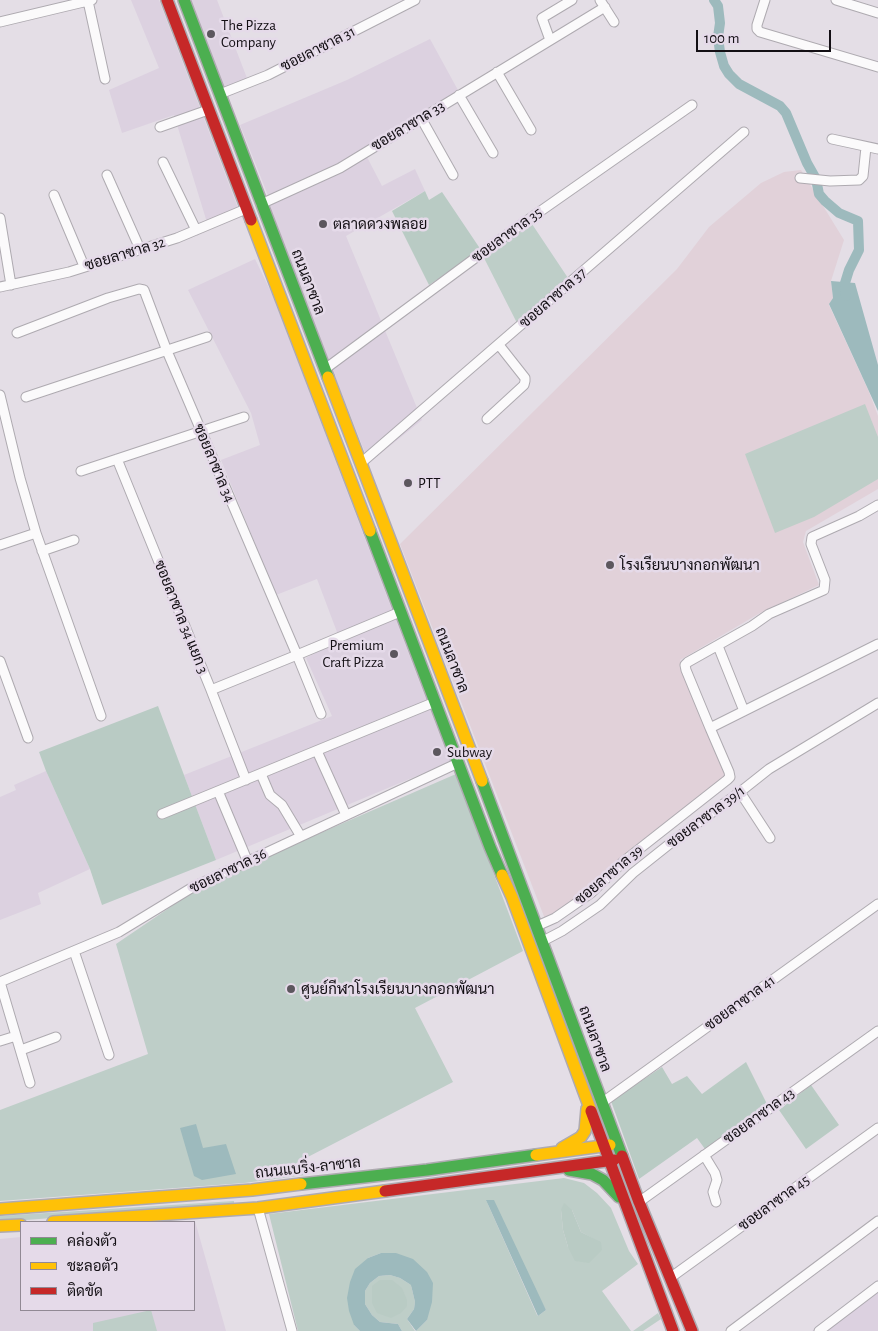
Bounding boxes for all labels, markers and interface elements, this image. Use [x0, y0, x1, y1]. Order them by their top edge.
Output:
place label: The Pizza Company [221, 16, 276, 51]
scale bar [698, 20, 833, 52]
street label: ซอยลาซาล 31 [278, 22, 358, 76]
marker: The Pizza Company [205, 28, 217, 40]
text: 100 m [704, 31, 739, 46]
street label: ซอยลาซาล 33 [368, 97, 448, 155]
street label: ซอยลาซาล 35 [468, 203, 546, 267]
place label: ตลาดดวงพลอย [333, 215, 427, 233]
marker: ตลาดดวงพลอย [317, 218, 329, 230]
street label: ซอยลาซาล 32 [83, 233, 167, 275]
street label: ถนนลาซาล [287, 247, 329, 317]
street label: ซอยลาซาล 37 [516, 264, 590, 332]
street label: ซอยลาซาล 34 [189, 421, 239, 505]
place label: PTT [418, 474, 440, 492]
marker: PTT [402, 477, 414, 489]
place label: โรงเรียนบางกอกพัฒนา [620, 556, 760, 574]
street label: ซอยลาซาล 34 แยก 3 [150, 558, 212, 676]
marker: โรงเรียนบางกอกพัฒนา [604, 559, 616, 571]
street label: ถนนลาซาล [431, 625, 473, 695]
place label: Premium Craft Pizza [322, 636, 384, 671]
marker: Premium Craft Pizza [388, 648, 400, 660]
place label: Subway [447, 743, 492, 761]
marker: Subway [431, 746, 443, 758]
street label: ซอยลาซาล 39/1 [663, 782, 749, 852]
street label: ซอยลาซาล 39 [571, 841, 647, 909]
street label: ซอยลาซาล 36 [187, 845, 269, 897]
street label: ซอยลาซาล 41 [701, 971, 779, 1035]
place label: ศูนย์กีฬาโรงเรียนบางกอกพัฒนา [301, 980, 495, 998]
marker: ศูนย์กีฬาโรงเรียนบางกอกพัฒนา [285, 983, 297, 995]
street label: ถนนลาซาล [575, 1003, 615, 1075]
street label: ซอยลาซาล 43 [720, 1084, 798, 1148]
street label: ถนนแบริ่ง-ลาซาล [254, 1154, 362, 1182]
street label: ซอยลาซาล 45 [735, 1171, 813, 1235]
legend [20, 1221, 195, 1311]
text: คล่องตัว [67, 1234, 117, 1249]
text: ชะลอตัว [67, 1259, 118, 1274]
text: ติดขัด [67, 1284, 103, 1299]

